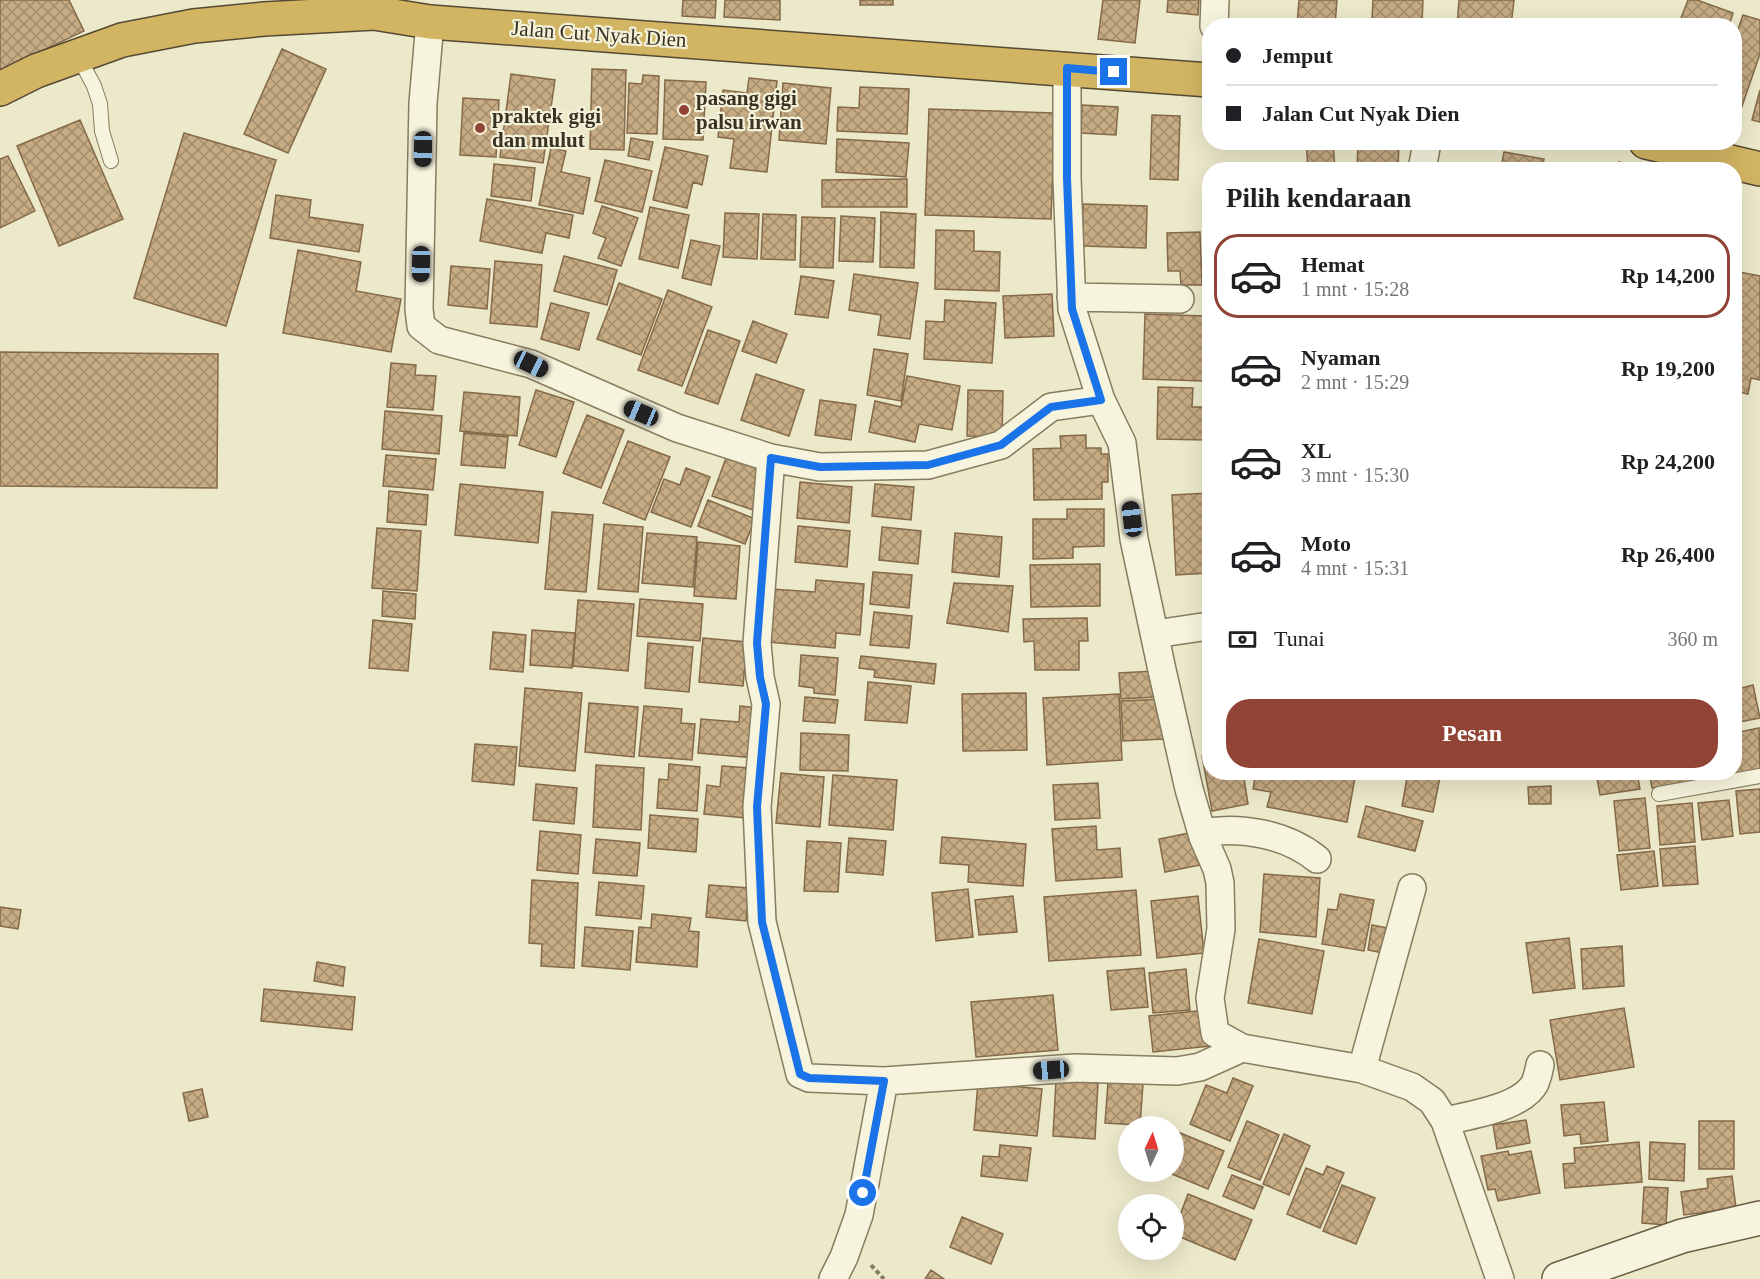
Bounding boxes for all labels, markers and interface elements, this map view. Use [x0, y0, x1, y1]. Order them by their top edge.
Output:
street label: Jalan Cut Nyak Dien [511, 16, 688, 52]
text: Jemput [1262, 43, 1333, 68]
route end [1100, 58, 1127, 85]
place label: pasang gigi palsu irwan [696, 86, 802, 134]
text: Jalan Cut Nyak Dien [1262, 101, 1459, 126]
marker: pasang gigi palsu irwan [677, 103, 691, 117]
place label: praktek gigi dan mulut [492, 104, 601, 152]
marker: praktek gigi dan mulut [473, 121, 487, 135]
car [414, 131, 432, 167]
text: Pilih kendaraan [1226, 183, 1411, 213]
car [412, 246, 430, 282]
icon: car [1229, 249, 1283, 303]
text: Hemat [1301, 252, 1365, 277]
text: Rp 14,200 [1621, 263, 1715, 288]
text: 1 mnt · 15:28 [1301, 278, 1409, 300]
icon: car [1229, 342, 1283, 396]
text: Nyaman [1301, 345, 1380, 370]
car [511, 348, 551, 380]
text: Rp 19,200 [1621, 356, 1715, 381]
text: 2 mnt · 15:29 [1301, 371, 1409, 393]
car [621, 398, 661, 428]
icon: car [1229, 435, 1283, 489]
text: XL [1301, 438, 1332, 463]
text: Rp 24,200 [1621, 449, 1715, 474]
text: 3 mnt · 15:30 [1301, 464, 1409, 486]
car [1121, 500, 1143, 538]
icon: car [1229, 528, 1283, 582]
text: Moto [1301, 531, 1351, 556]
text: Rp 26,400 [1621, 542, 1715, 567]
text: 4 mnt · 15:31 [1301, 557, 1409, 579]
icon: cash [1226, 623, 1259, 656]
text: Tunai [1274, 626, 1325, 651]
text: 360 m [1667, 628, 1718, 650]
button: Pesan [1226, 699, 1718, 768]
car [1032, 1060, 1070, 1080]
north arrow [1118, 1116, 1184, 1182]
map controls [1118, 1116, 1184, 1260]
route start [849, 1179, 876, 1206]
button: locate [1118, 1194, 1184, 1260]

